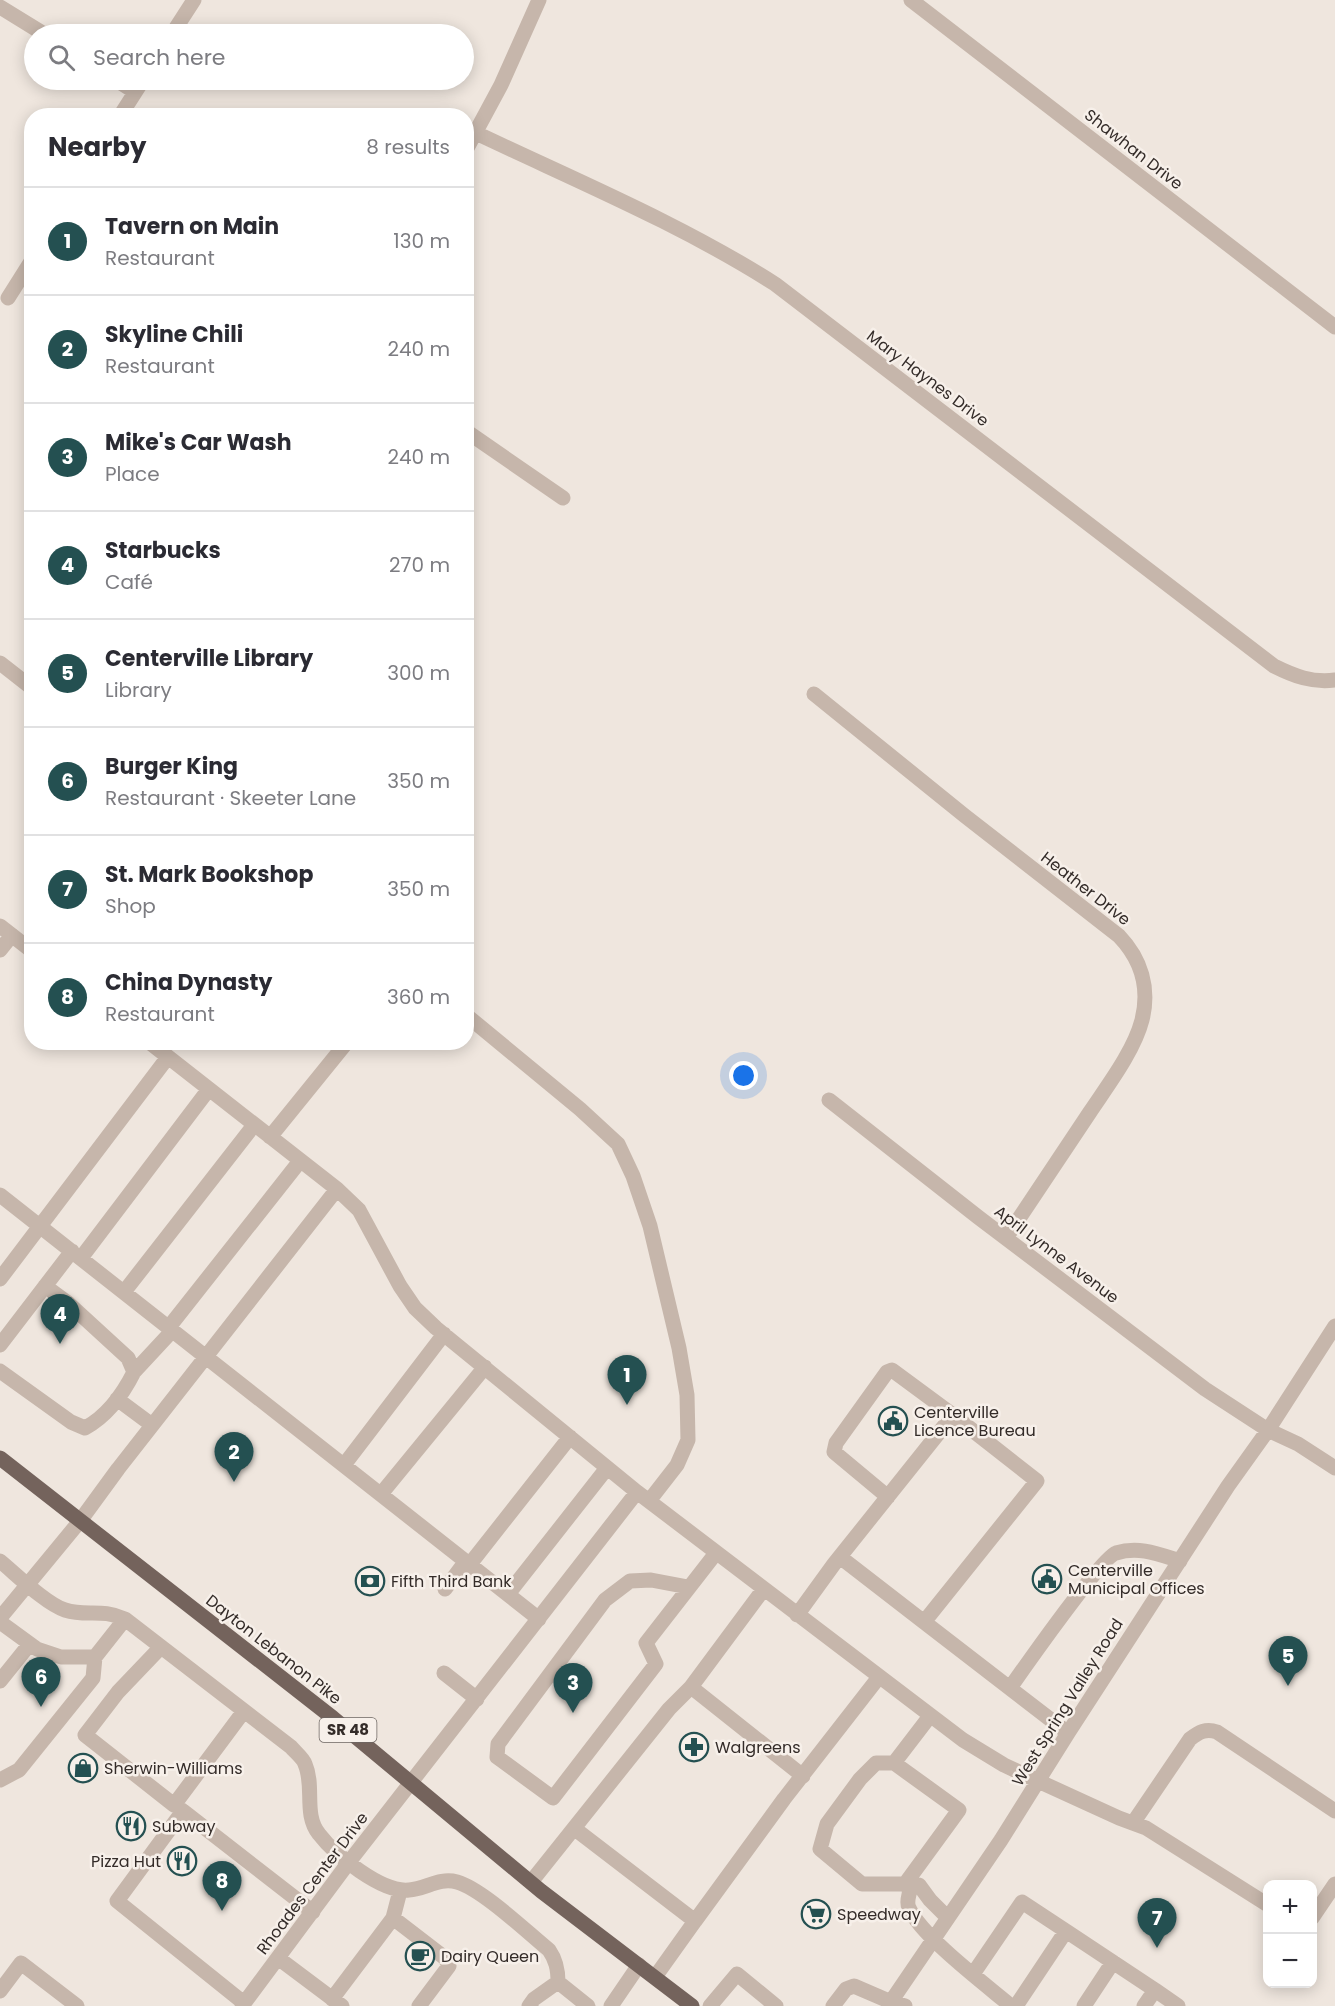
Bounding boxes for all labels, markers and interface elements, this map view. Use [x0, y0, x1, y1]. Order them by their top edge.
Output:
search box [24, 24, 474, 90]
icon: search [45, 41, 78, 74]
text: Search here [93, 42, 226, 73]
street label: Shawhan Drive [1080, 104, 1188, 195]
text: Nearby [48, 129, 146, 165]
text: 8 results [366, 133, 450, 161]
text: Tavern on Main [105, 211, 279, 242]
text: 1 [64, 227, 71, 255]
text: 130 m [393, 227, 450, 255]
text: Restaurant [105, 244, 215, 272]
text: Skyline Chili [105, 319, 243, 350]
street label: Mary Haynes Drive [862, 325, 994, 432]
text: 2 [62, 335, 73, 363]
text: 240 m [387, 335, 450, 363]
text: Restaurant [105, 352, 215, 380]
text: Mike's Car Wash [105, 427, 292, 458]
text: 3 [61, 443, 74, 471]
text: 240 m [387, 443, 450, 471]
text: Place [105, 460, 160, 488]
text: Starbucks [105, 535, 221, 566]
text: 4 [61, 551, 74, 579]
text: 270 m [389, 551, 450, 579]
text: Café [105, 568, 153, 596]
text: Centerville Library [105, 643, 313, 674]
text: 5 [61, 659, 74, 687]
text: 300 m [387, 659, 450, 687]
text: Library [105, 676, 172, 704]
text: Burger King [105, 751, 238, 782]
text: 6 [61, 767, 74, 795]
text: 350 m [387, 767, 450, 795]
text: Restaurant · Skeeter Lane [105, 784, 356, 812]
street label: Heather Drive [1036, 846, 1135, 931]
text: St. Mark Bookshop [105, 859, 313, 890]
text: 7 [62, 875, 73, 903]
text: 350 m [387, 875, 450, 903]
text: Shop [105, 892, 156, 920]
text: China Dynasty [105, 967, 272, 998]
text: 8 [61, 983, 74, 1011]
text: 360 m [387, 983, 450, 1011]
text: Restaurant [105, 1000, 215, 1028]
your location [729, 1061, 758, 1090]
street label: April Lynne Avenue [990, 1200, 1124, 1309]
pin: 4 [40, 1294, 80, 1344]
pin: 1 [608, 1356, 646, 1405]
place label: Centerville Licence Bureau [914, 1401, 1036, 1442]
public building icon: Centerville Licence Bureau [877, 1405, 909, 1437]
pin: 2 [214, 1432, 254, 1482]
place label: Centerville Municipal Offices [1068, 1559, 1205, 1600]
public building icon: Centerville Municipal Offices [1031, 1563, 1063, 1595]
bank icon: Fifth Third Bank [354, 1565, 386, 1597]
place label: Fifth Third Bank [391, 1570, 512, 1593]
street label: Dayton Lebanon Pike [201, 1589, 346, 1710]
street label: West Spring Valley Road [1006, 1614, 1129, 1791]
pin: 5 [1268, 1636, 1308, 1686]
pin: 6 [22, 1658, 60, 1707]
pin: 3 [554, 1664, 592, 1713]
road number: SR 48 [320, 1718, 376, 1742]
pharmacy icon: Walgreens [678, 1731, 710, 1763]
place label: Walgreens [715, 1736, 801, 1759]
shop icon: Sherwin-Williams [67, 1752, 99, 1784]
place label: Sherwin-Williams [104, 1757, 243, 1780]
street label: Rhoades Center Drive [251, 1807, 374, 1959]
restaurant icon: Subway [115, 1810, 147, 1842]
place label: Subway [152, 1815, 215, 1838]
restaurant icon: Pizza Hut [166, 1845, 198, 1877]
place label: Pizza Hut [91, 1850, 161, 1873]
pin: 8 [202, 1862, 242, 1911]
map controls [1263, 1880, 1317, 1988]
button: + [1263, 1880, 1317, 1934]
supermarket icon: Speedway [800, 1898, 832, 1930]
pin: 7 [1138, 1898, 1176, 1948]
place label: Speedway [837, 1903, 921, 1926]
button: − [1263, 1934, 1317, 1988]
cafe icon: Dairy Queen [404, 1940, 436, 1972]
place label: Dairy Queen [441, 1945, 539, 1968]

